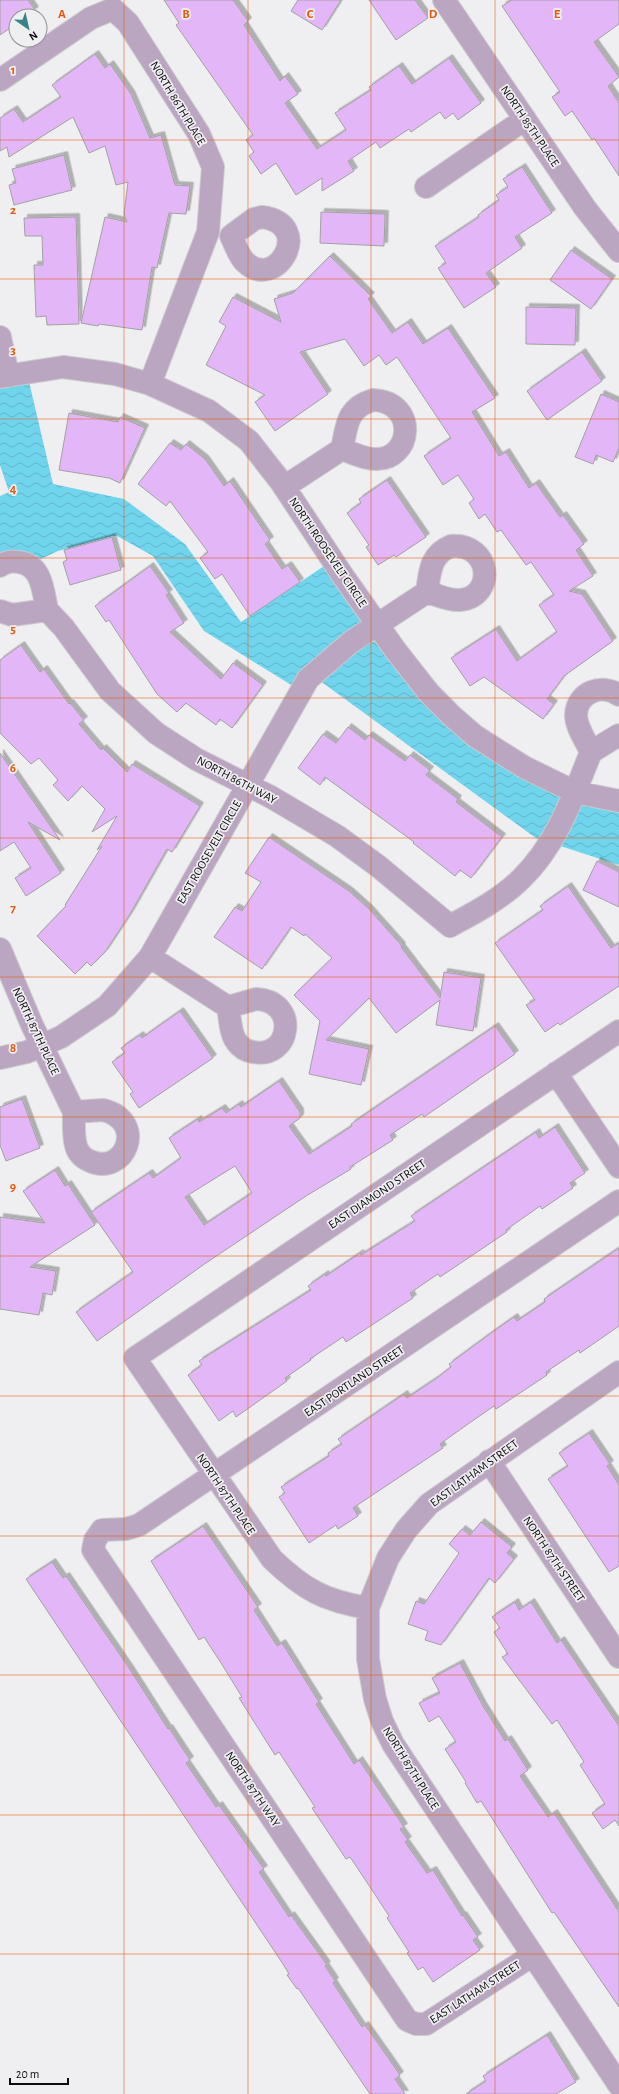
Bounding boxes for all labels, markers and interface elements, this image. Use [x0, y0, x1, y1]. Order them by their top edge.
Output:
north arrow [8, 8, 48, 48]
text: A [58, 8, 66, 21]
text: B [182, 8, 190, 21]
text: C [307, 8, 314, 21]
text: D [429, 8, 438, 21]
text: E [554, 8, 561, 21]
text: N [27, 29, 40, 43]
street label: NORTH 86TH PLACE [148, 59, 208, 147]
text: 1 [11, 64, 15, 77]
street label: NORTH 85TH PLACE [499, 83, 562, 169]
text: 2 [10, 204, 16, 217]
text: 3 [10, 344, 16, 357]
text: 4 [10, 483, 17, 496]
street label: NORTH ROOSEVELT CIRCLE [287, 495, 369, 609]
text: 5 [10, 623, 16, 636]
street label: NORTH 86TH WAY [195, 754, 279, 806]
text: 6 [10, 762, 16, 775]
street label: EAST ROOSEVELT CIRCLE [175, 798, 244, 906]
text: 7 [10, 902, 16, 915]
street label: NORTH 87TH PLACE [9, 985, 63, 1077]
street label: EAST DIAMOND STREET [326, 1157, 428, 1231]
text: 9 [10, 1181, 16, 1194]
street label: EAST PORTLAND STREET [302, 1343, 406, 1419]
street label: EAST LATHAM STREET [428, 1437, 520, 1509]
street label: NORTH 87TH PLACE [195, 1451, 258, 1537]
street label: NORTH 87TH STREET [521, 1514, 587, 1604]
street label: NORTH 87TH PLACE [381, 1725, 441, 1812]
street label: NORTH 87TH WAY [223, 1749, 283, 1829]
street label: EAST LATHAM STREET [428, 1958, 522, 2026]
scale bar [10, 2060, 68, 2086]
text: 20 m [16, 2068, 39, 2080]

